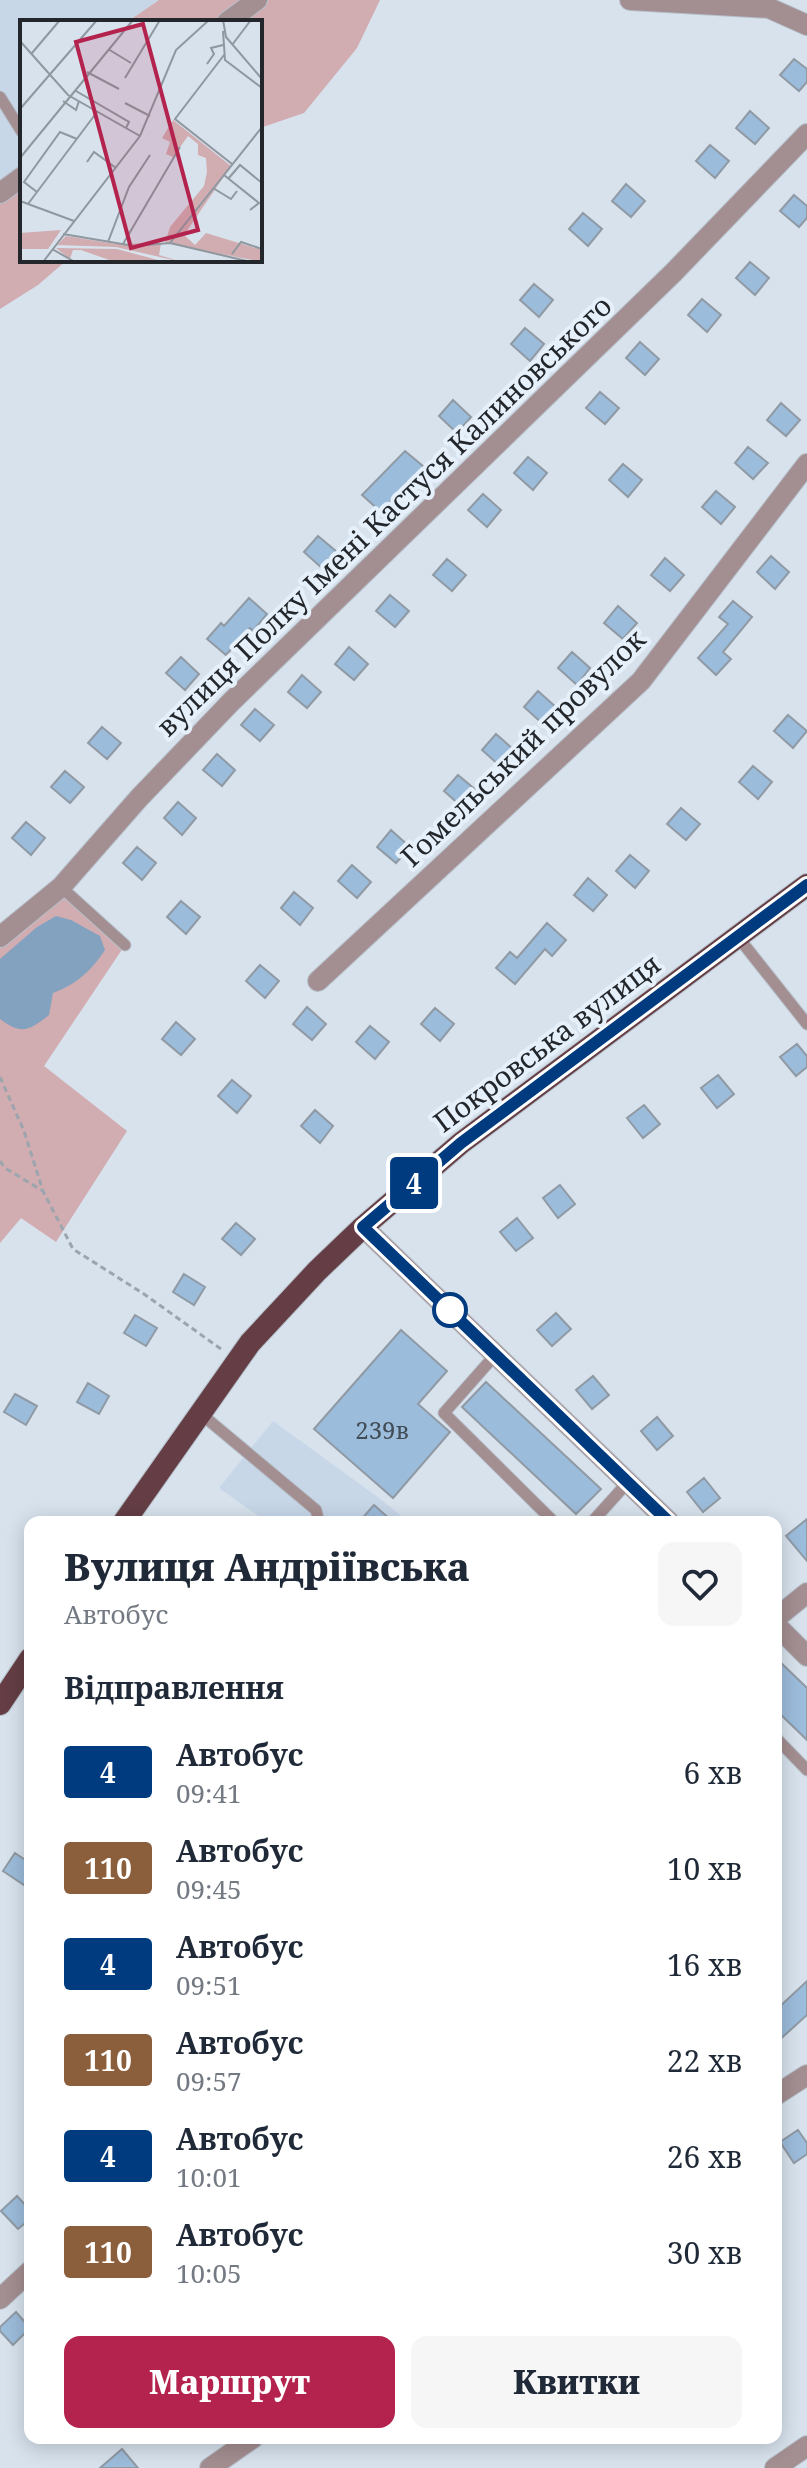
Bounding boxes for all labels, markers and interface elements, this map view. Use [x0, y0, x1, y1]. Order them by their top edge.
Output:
inset map [20, 20, 262, 262]
street label: вулиця Полку Імені Кастуся Калиновського [147, 287, 619, 744]
street label: Гомельський провулок [392, 620, 653, 874]
street label: Покровська вулиця [425, 944, 668, 1140]
line badge: 4 [388, 1157, 440, 1209]
text: 4 [406, 1164, 422, 1202]
unlabelled marker [433, 1293, 467, 1327]
house number: 239в [355, 1413, 409, 1446]
text: Вулиця Андріївська [64, 1540, 470, 1592]
button: heart [658, 1542, 742, 1626]
text: Автобус [64, 1596, 168, 1632]
text: Відправлення [64, 1667, 284, 1708]
text: Автобус [176, 1734, 303, 1775]
text: 6 хв [684, 1752, 742, 1793]
text: 4 [100, 1753, 116, 1791]
text: 09:41 [176, 1775, 242, 1811]
text: Автобус [176, 1830, 303, 1871]
text: 10 хв [667, 1848, 742, 1889]
text: 110 [84, 1849, 132, 1887]
text: 09:45 [176, 1871, 242, 1907]
text: Автобус [176, 1926, 303, 1967]
text: 16 хв [667, 1944, 742, 1985]
text: 4 [100, 1945, 116, 1983]
text: 09:51 [176, 1967, 242, 2003]
text: Автобус [176, 2022, 303, 2063]
text: 22 хв [667, 2040, 742, 2081]
text: 110 [84, 2041, 132, 2079]
text: 09:57 [176, 2063, 242, 2099]
text: Автобус [176, 2118, 303, 2159]
text: 26 хв [667, 2136, 742, 2177]
text: 4 [100, 2137, 116, 2175]
text: 10:01 [176, 2159, 242, 2195]
text: Автобус [176, 2214, 303, 2255]
text: 30 хв [667, 2232, 742, 2273]
text: 110 [84, 2233, 132, 2271]
text: 10:05 [176, 2255, 242, 2291]
button: Маршрут [64, 2336, 395, 2428]
button: Квитки [411, 2336, 742, 2428]

